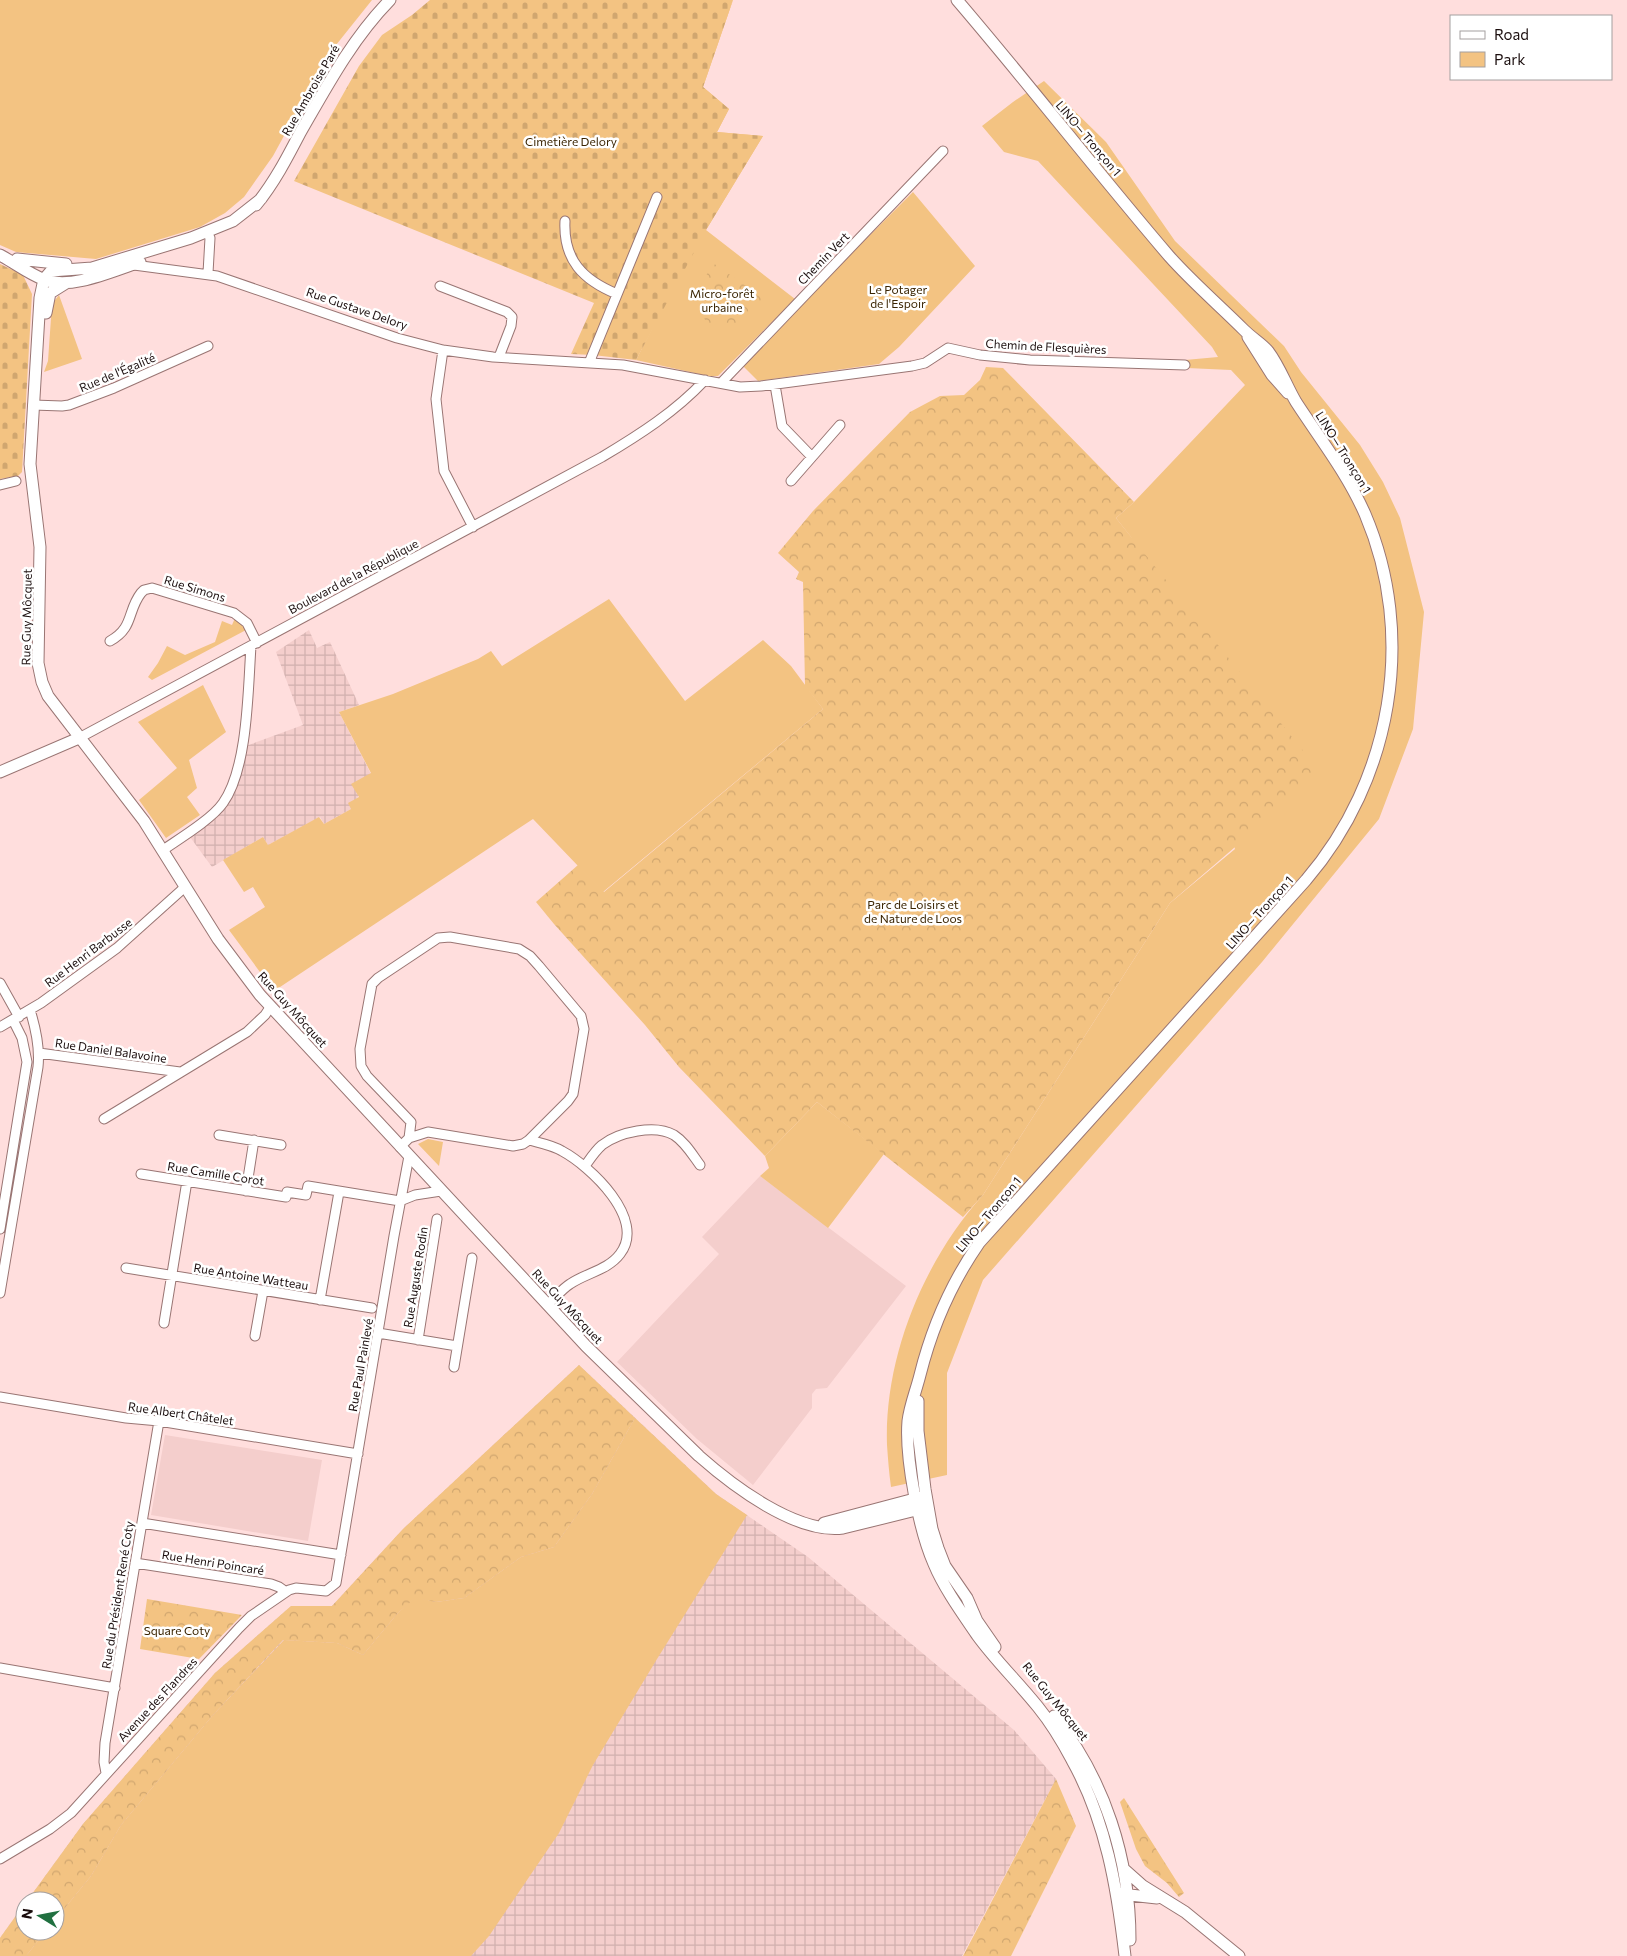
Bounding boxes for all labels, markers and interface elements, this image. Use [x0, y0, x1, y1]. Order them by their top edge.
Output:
legend [1450, 15, 1612, 80]
text: Road [1494, 25, 1529, 43]
street label: Rue Ambroise Paré [278, 42, 342, 138]
text: Park [1494, 50, 1525, 68]
street label: LINO— Tronçon 1 [1054, 98, 1124, 178]
park label: Cimetière Delory [525, 134, 617, 148]
street label: Chemin Vert [794, 229, 852, 287]
park label: Le Potager de l'Espoir [869, 282, 928, 310]
street label: Rue Gustave Delory [304, 284, 410, 332]
park label: Micro-forêt urbaine [690, 286, 754, 314]
street label: Chemin de Flesquières [985, 336, 1107, 356]
street label: Rue de l'Égalité [77, 350, 157, 394]
street label: LINO— Tronçon 1 [1313, 409, 1375, 495]
street label: Boulevard de la République [286, 536, 420, 616]
street label: Rue Guy Môcquet [18, 568, 34, 665]
street label: Rue Simons [163, 572, 227, 604]
street label: LINO— Tronçon 1 [1222, 873, 1296, 951]
park label: Parc de Loisirs et de Nature de Loos [864, 897, 962, 925]
street label: Rue Henri Barbusse [42, 915, 134, 989]
street label: Rue Guy Môcquet [255, 968, 331, 1050]
street label: Rue Daniel Balavoine [54, 1035, 168, 1065]
street label: Rue Camille Corot [166, 1158, 266, 1188]
street label: LINO— Tronçon 1 [953, 1174, 1023, 1254]
street label: Rue Auguste Rodin [400, 1226, 430, 1328]
street label: Rue Antoine Watteau [193, 1260, 309, 1292]
street label: Rue Guy Môcquet [530, 1266, 606, 1346]
street label: Rue Paul Painlevé [345, 1317, 375, 1413]
street label: Rue Albert Châtelet [127, 1399, 235, 1427]
street label: Rue du Président René Coty [98, 1520, 136, 1670]
street label: Rue Henri Poincaré [161, 1547, 265, 1577]
park label: Square Coty [144, 1623, 210, 1637]
street label: Avenue des Flandres [114, 1654, 200, 1744]
street label: Rue Guy Môcquet [1020, 1659, 1092, 1743]
north arrow [15, 1891, 65, 1941]
text: N [17, 1907, 36, 1920]

